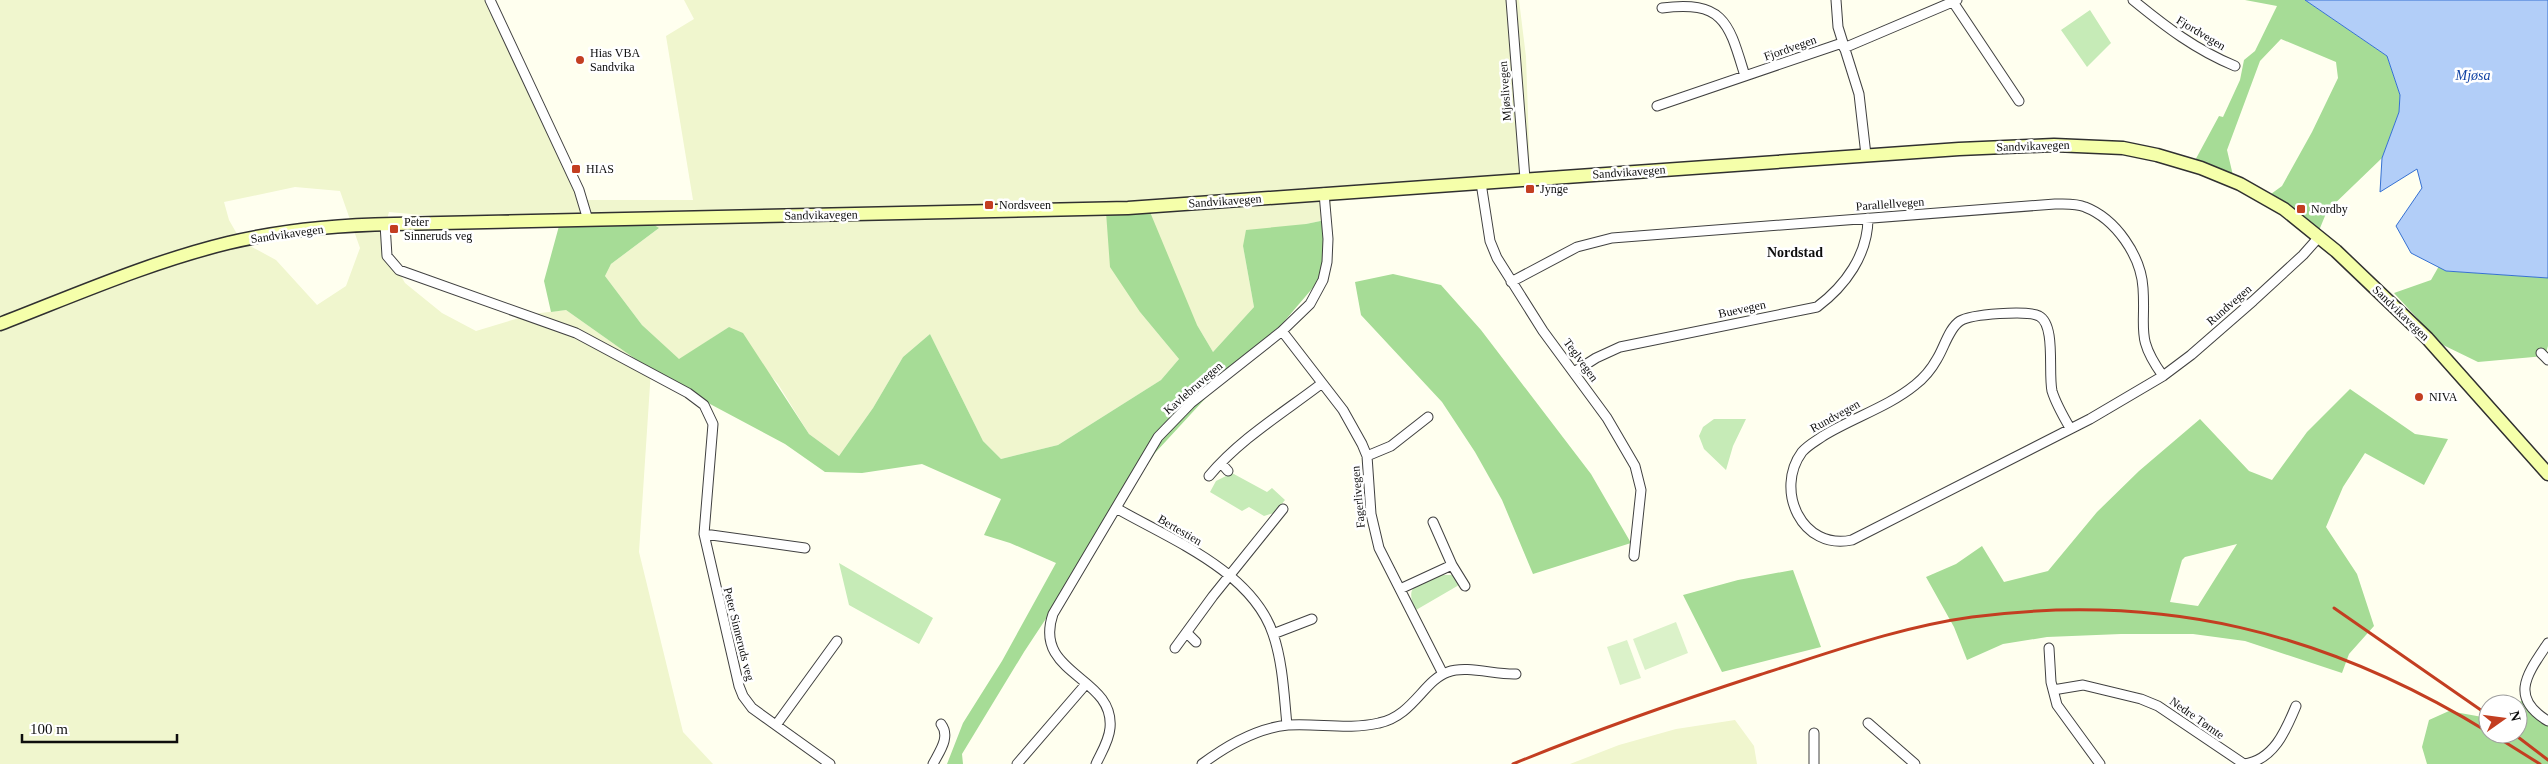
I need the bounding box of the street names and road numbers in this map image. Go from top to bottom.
street label: Fjordvegen [2174,13,2228,53]
street label: Fjordvegen [1762,32,1818,64]
street label: Mjøslivegen [1496,61,1514,121]
street label: Sandvikavegen [1996,138,2070,154]
street label: Sandvikavegen [1592,162,1666,182]
street label: Sandvikavegen [1188,191,1262,211]
street label: Parallellvegen [1855,195,1925,213]
street label: Sandvikavegen [784,207,858,223]
street label: Sandvikavegen [250,222,324,246]
street label: Rundvegen [2204,282,2254,328]
street label: Sandvikavegen [2370,283,2432,343]
street label: Buevegen [1717,297,1767,321]
street label: Teglvegen [1561,336,1601,384]
street label: Kavlebruvegen [1161,359,1225,417]
street label: Rundvegen [1808,397,1862,435]
street label: Fagerlivegen [1348,465,1368,529]
street label: Bertestien [1155,512,1205,548]
street label: Peter Sinneruds veg [721,586,757,682]
street label: Nedre Tømte [2167,694,2227,742]

